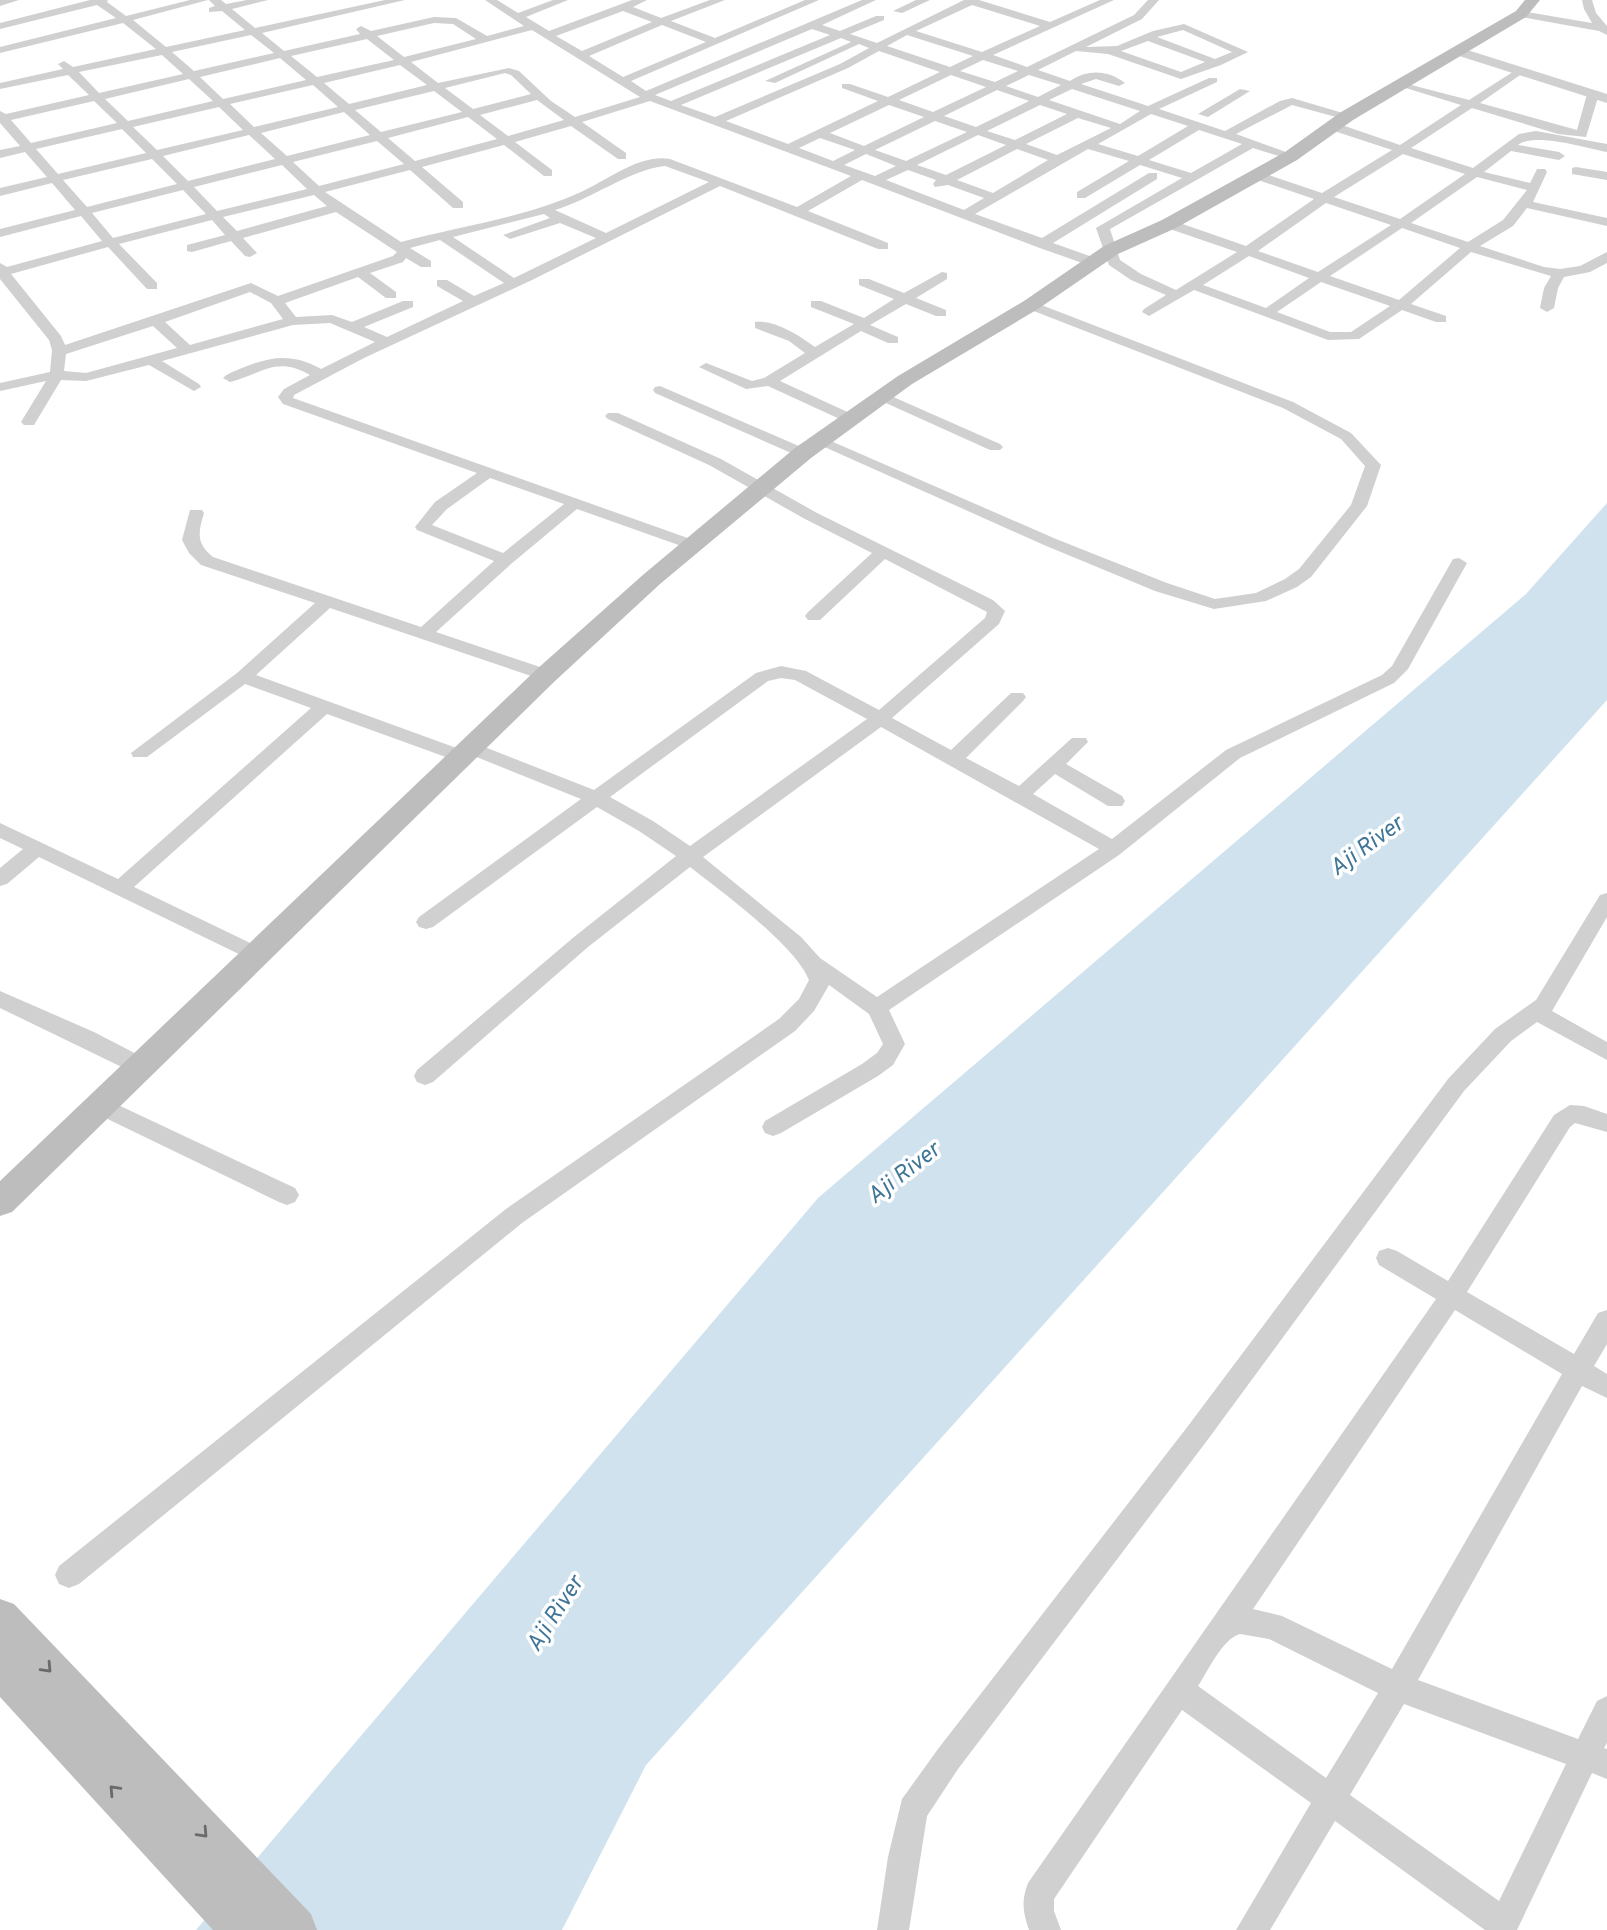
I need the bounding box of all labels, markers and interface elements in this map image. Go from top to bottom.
water label: Aji River [1325,809,1412,884]
water label: Aji River [862,1135,949,1211]
water label: Aji River [521,1569,593,1658]
one-way arrow [38,1660,51,1673]
one-way arrow [110,1785,122,1798]
one-way arrow [195,1825,208,1838]

